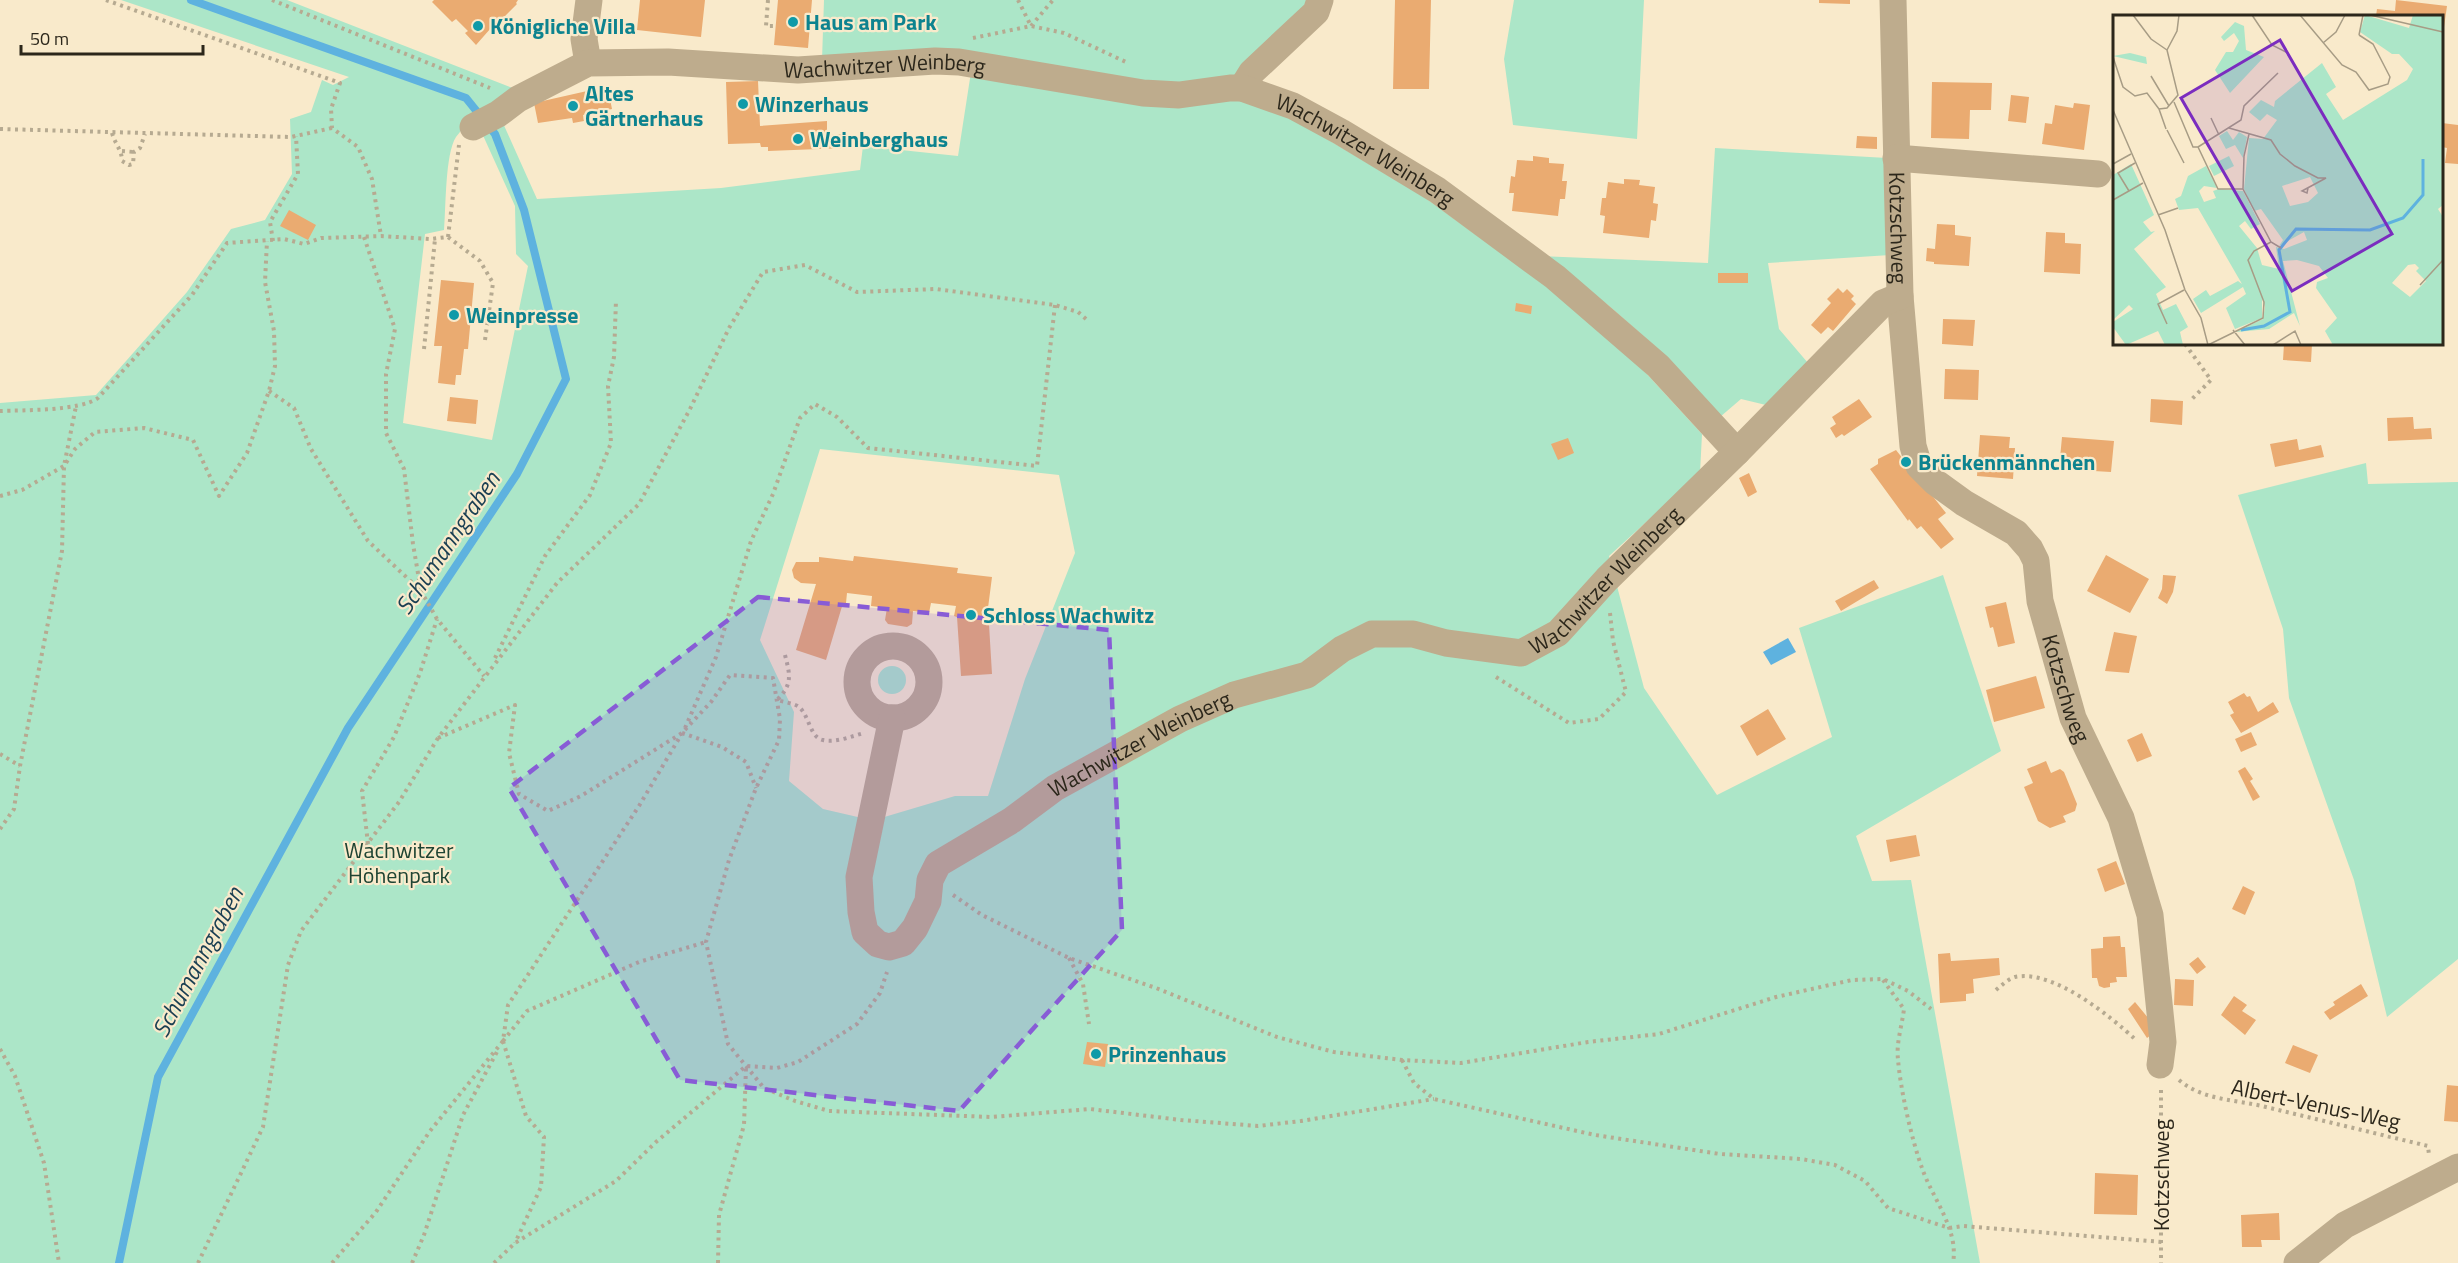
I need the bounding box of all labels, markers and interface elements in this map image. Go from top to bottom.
place label: Haus am Park [805,5,937,39]
place label: Königliche Villa [490,9,636,43]
marker: Haus am Park [786,15,800,29]
inset map [2113,15,2443,345]
scale bar [21,18,202,56]
marker: Königliche Villa [471,19,485,33]
text: 50 m [30,25,69,52]
street label: Wachwitzer Weinberg [782,44,988,87]
place label: Altes Gärtnerhaus [585,76,703,135]
street label: Wachwitzer Weinberg [1271,84,1462,215]
place label: Winzerhaus [755,87,869,121]
marker: Winzerhaus [736,97,750,111]
marker: Altes Gärtnerhaus [566,99,580,113]
place label: Weinberghaus [810,122,948,156]
marker: Weinberghaus [791,132,805,146]
street label: Kotzschweg [1880,171,1917,284]
place label: Weinpresse [466,298,578,332]
marker: Weinpresse [447,308,461,322]
place label: Brückenmännchen [1918,445,2095,479]
marker: Brückenmännchen [1899,455,1913,469]
water label: Schumanngraben [386,463,509,621]
street label: Wachwitzer Weinberg [1522,498,1689,663]
place label: Schloss Wachwitz [983,598,1154,632]
marker: Schloss Wachwitz [964,608,978,622]
street label: Kotzschweg [2033,630,2099,748]
street label: Wachwitzer Weinberg [1042,681,1236,806]
park label: Wachwitzer Höhenpark [344,833,454,892]
water label: Schumanngraben [142,879,252,1043]
place label: Prinzenhaus [1108,1037,1226,1071]
marker: Prinzenhaus [1089,1047,1103,1061]
street label: Albert-Venus-Weg [2228,1069,2404,1139]
street label: Kotzschweg [2144,1119,2178,1231]

